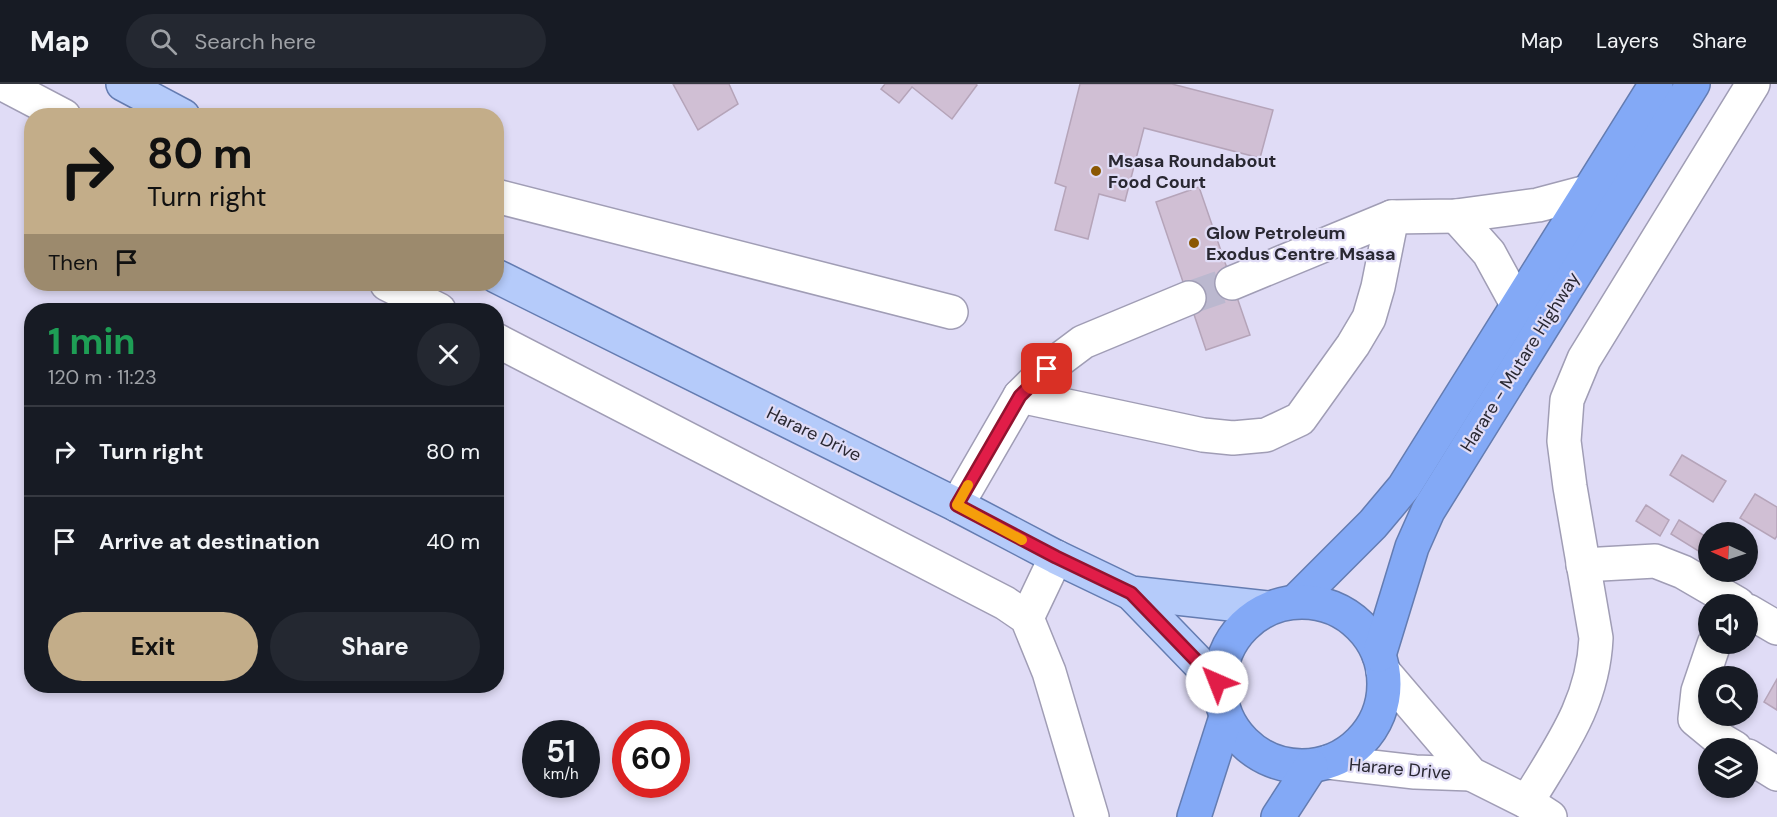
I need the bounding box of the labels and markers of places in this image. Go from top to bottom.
place label: Msasa Roundabout Food Court [1108,149,1276,194]
marker: Msasa Roundabout Food Court [1089,164,1103,178]
place label: Glow Petroleum Exodus Centre Msasa [1206,221,1395,266]
marker: Glow Petroleum Exodus Centre Msasa [1187,236,1201,250]
pin [1021,343,1072,394]

